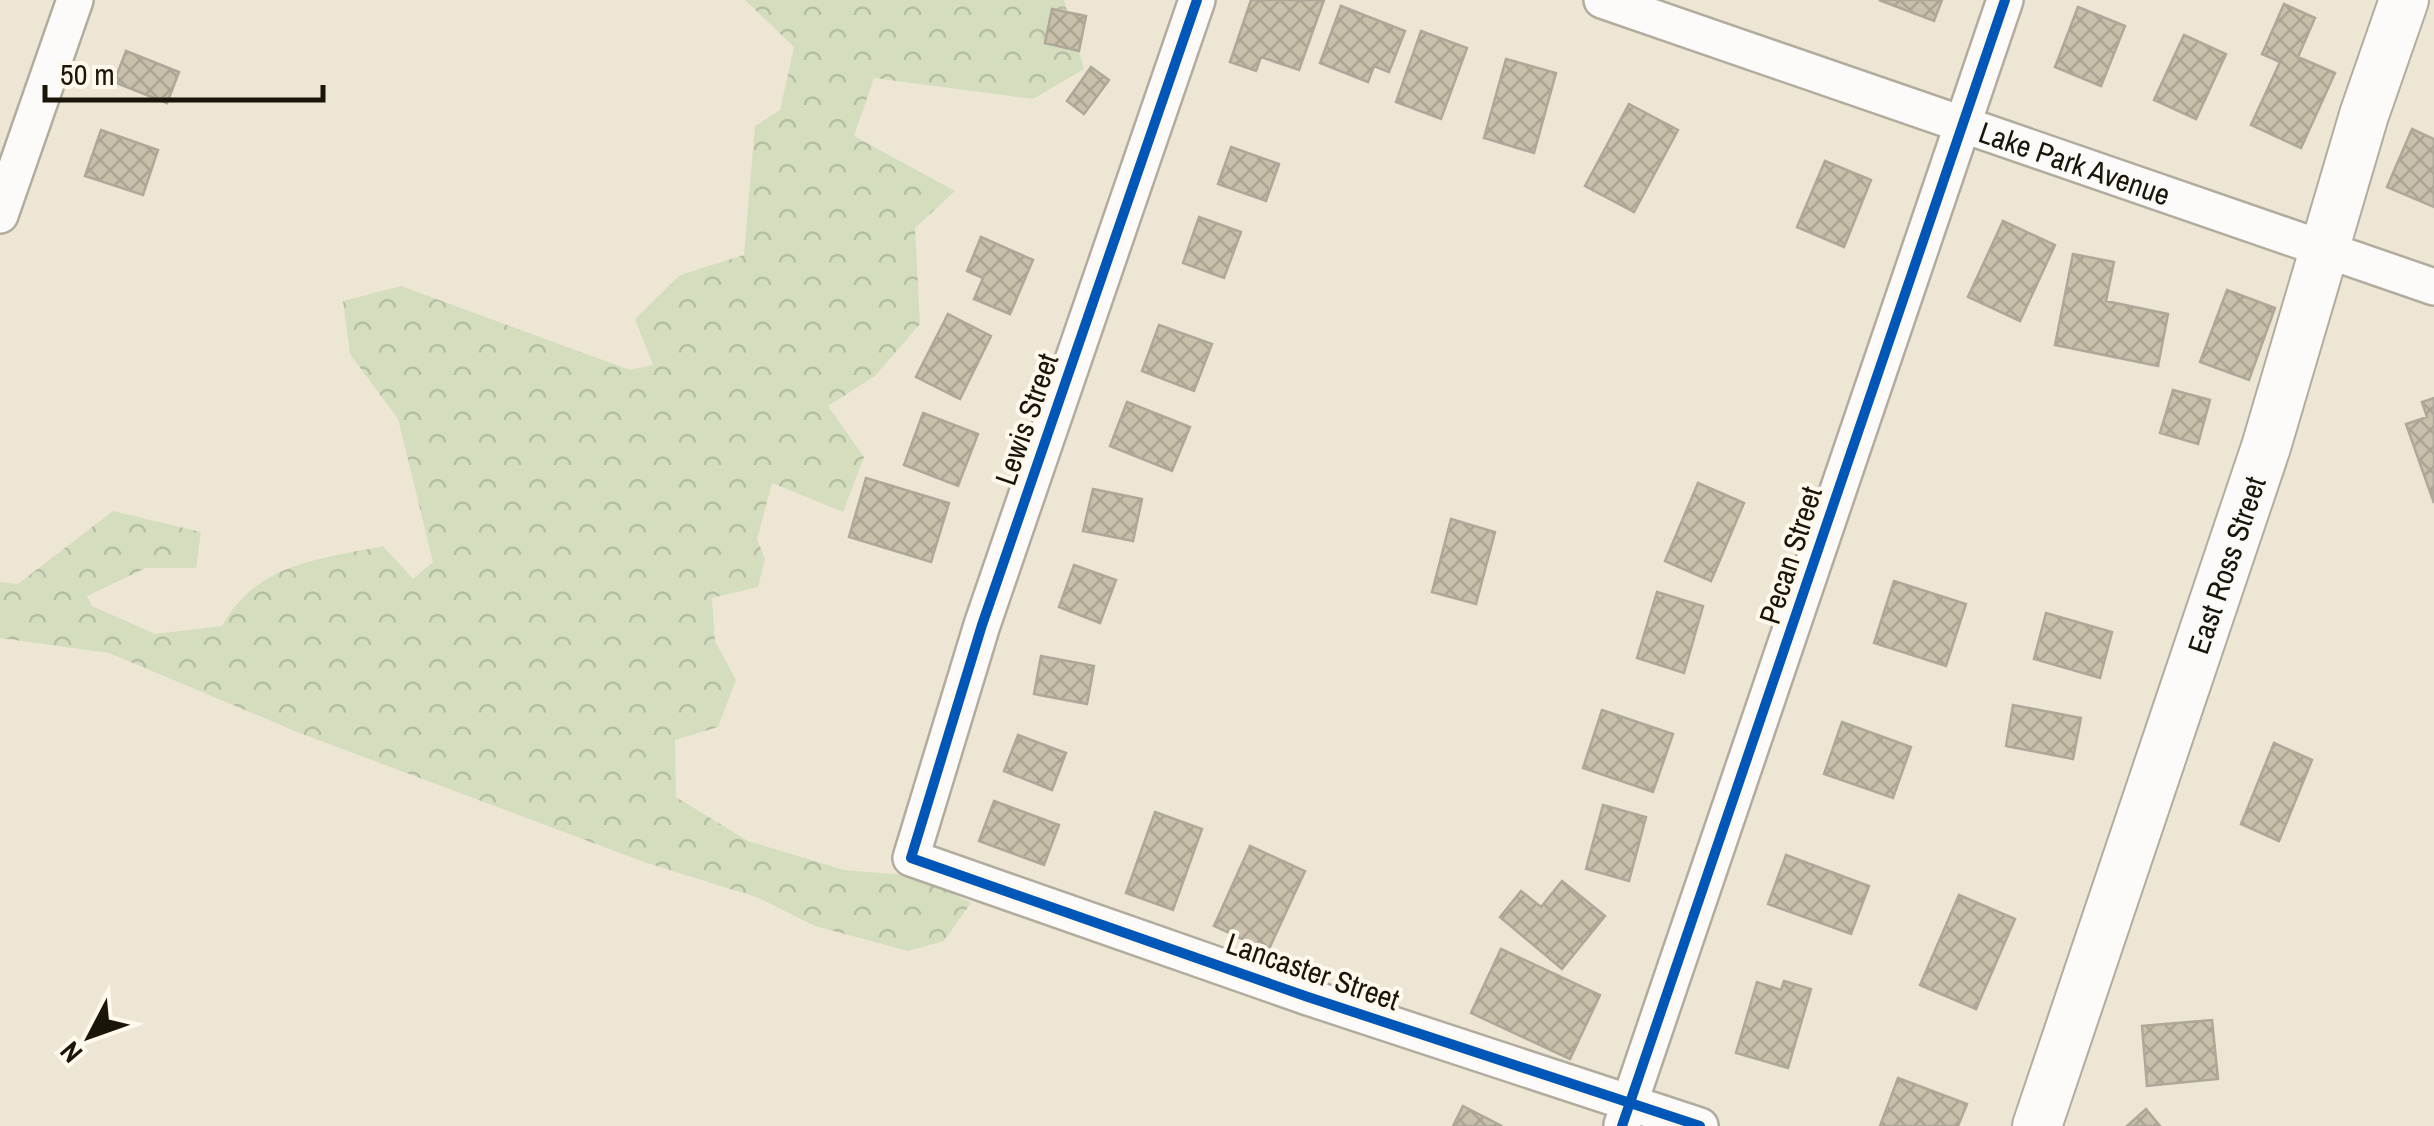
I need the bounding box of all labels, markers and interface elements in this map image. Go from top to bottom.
scale bar [45,40,322,102]
text: 50 m [60,54,115,94]
street label: Lake Park Avenue [1974,112,2175,214]
street label: Lewis Street [985,348,1067,490]
street label: East Ross Street [2178,471,2275,659]
street label: Pecan Street [1749,481,1831,629]
street label: Lancaster Street [1221,923,1405,1019]
north arrow [40,986,140,1086]
text: N [51,1034,91,1071]

